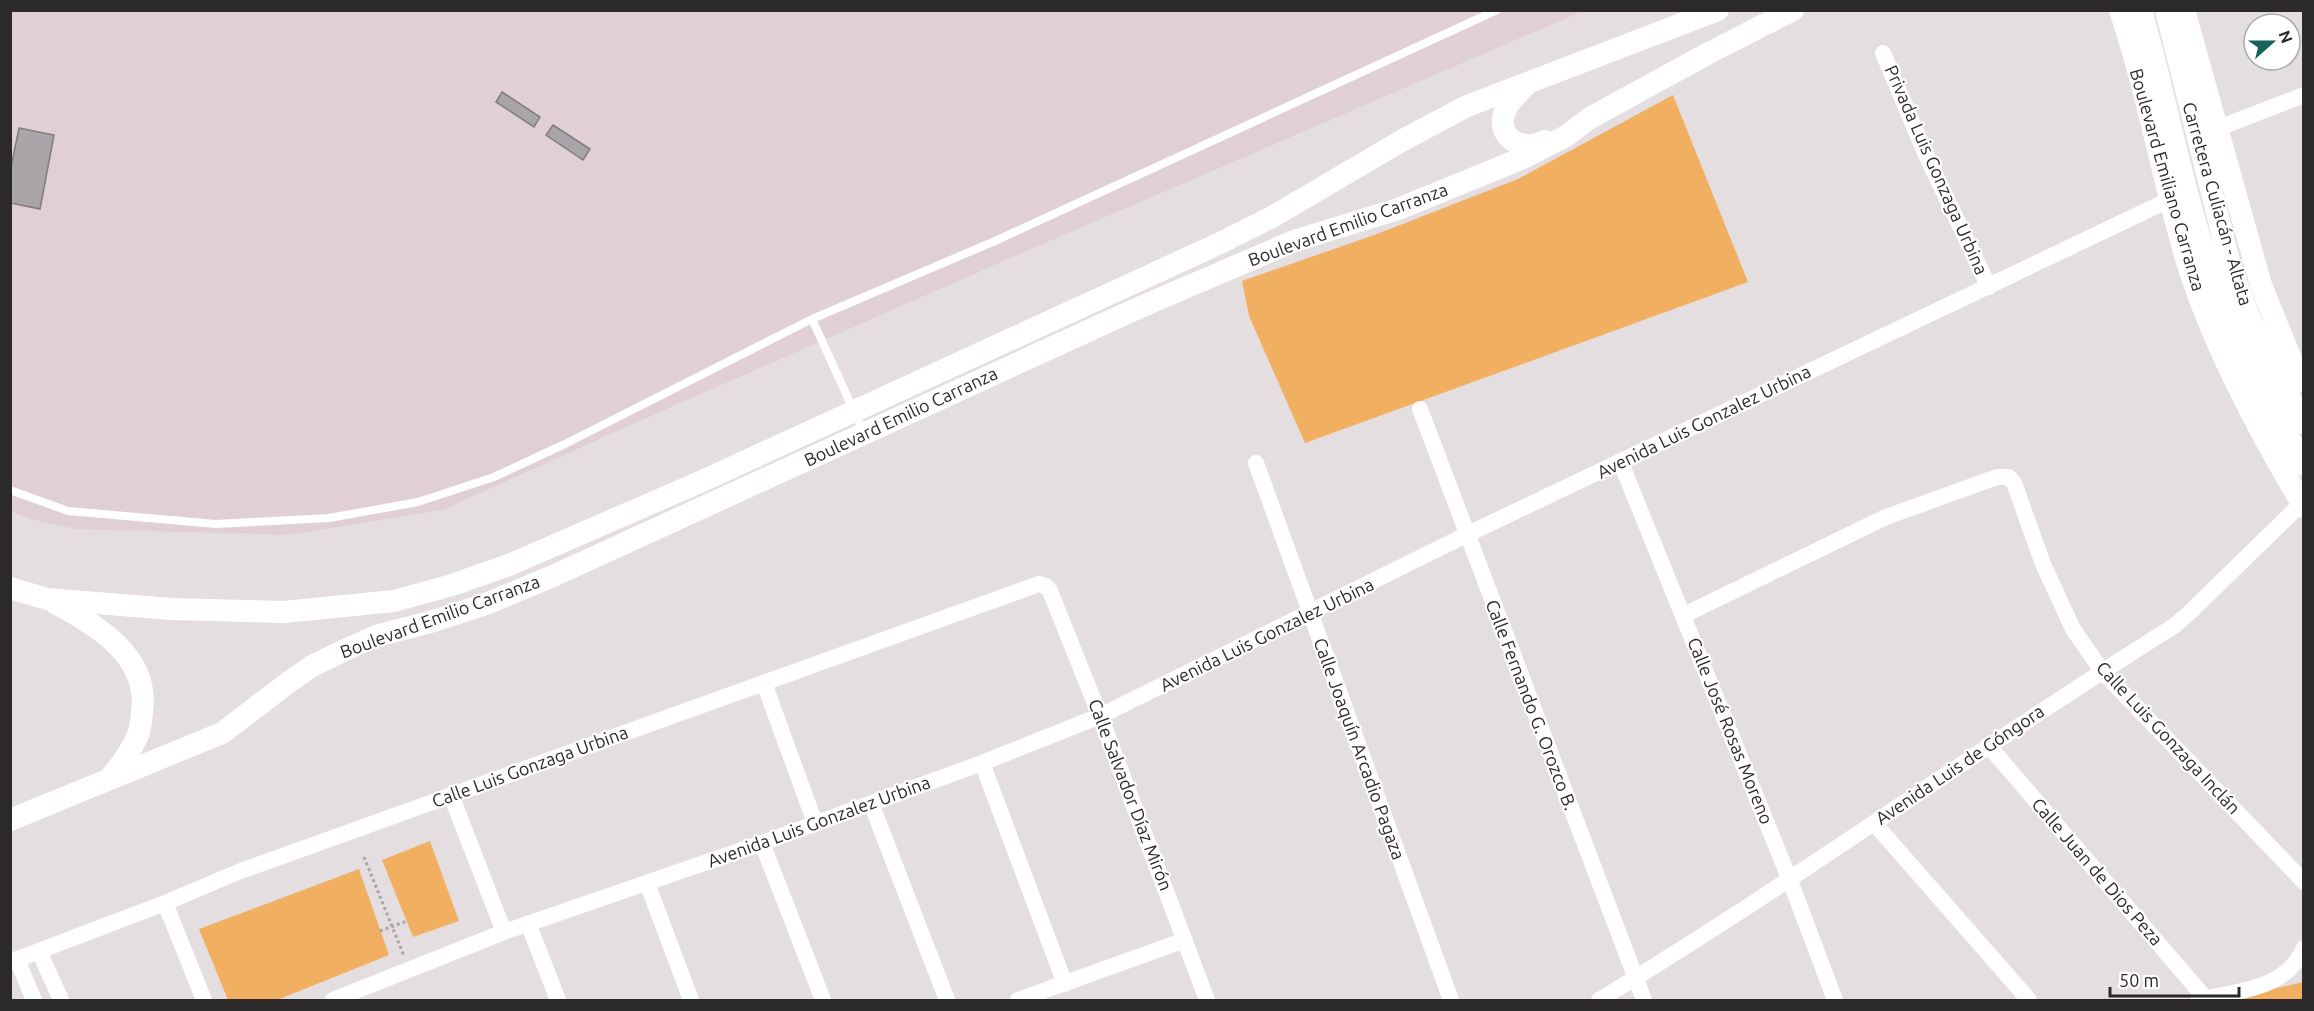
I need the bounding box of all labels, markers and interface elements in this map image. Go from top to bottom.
north arrow [2242,12,2302,72]
text: N [2275,28,2297,45]
street label: Privada Luis Gonzaga Urbina [1882,62,1992,277]
street label: Boulevard Emiliano Carranza [2127,66,2209,293]
street label: Carretera Culiacán - Altata [2179,100,2257,308]
street label: Boulevard Emilio Carranza [1245,179,1450,270]
street label: Avenida Luis Gonzalez Urbina [1593,361,1814,482]
street label: Boulevard Emilio Carranza [801,362,1000,470]
street label: Boulevard Emilio Carranza [337,571,542,662]
street label: Avenida Luis Gonzalez Urbina [1156,574,1377,695]
street label: Calle Fernando G. Orozco B. [1482,597,1581,813]
street label: Calle José Rosas Moreno [1684,634,1778,827]
street label: Calle Joaquín Arcadio Pagaza [1310,635,1409,862]
street label: Calle Luis Gonzaga Inclán [2093,657,2245,818]
street label: Calle Salvador Díaz Mirón [1085,696,1177,893]
street label: Avenida Luis de Góngora [1871,700,2047,828]
street label: Calle Luis Gonzaga Urbina [429,721,630,811]
street label: Avenida Luis Gonzalez Urbina [705,771,933,871]
street label: Calle Juan de Dios Peza [2028,794,2167,949]
scale bar [2110,960,2239,998]
text: 50 m [2119,970,2159,990]

